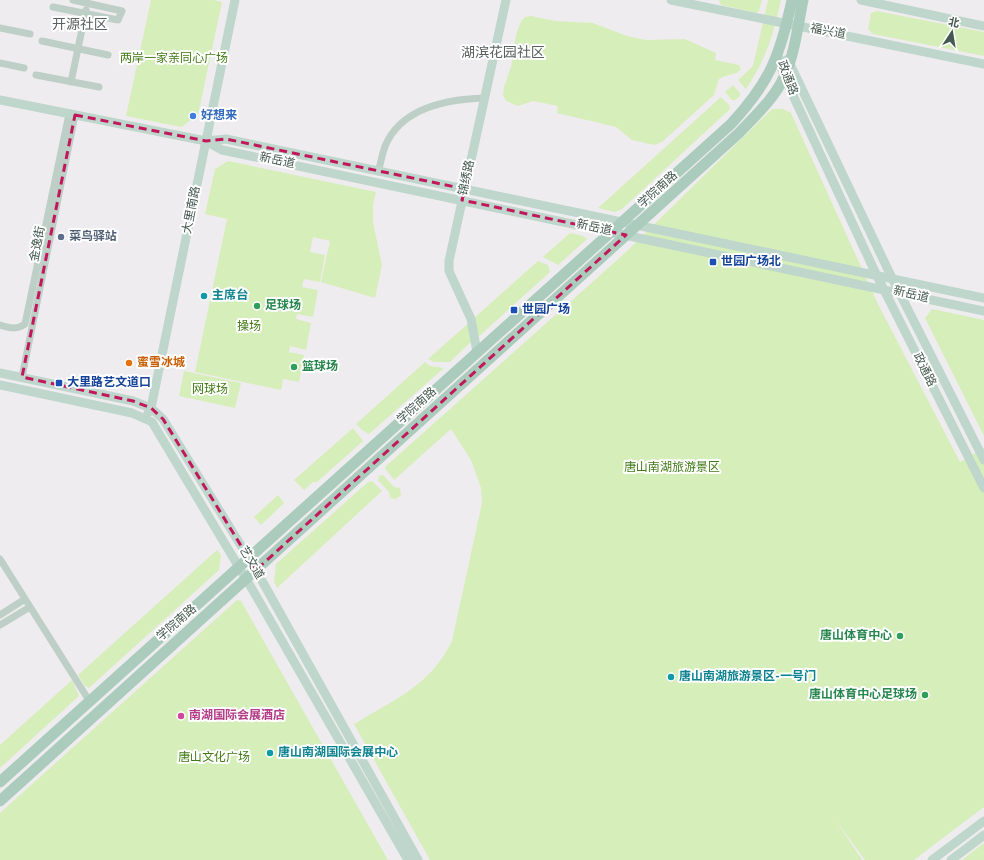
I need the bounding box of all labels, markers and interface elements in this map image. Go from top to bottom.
north arrow [932,12,972,52]
text: 北 [947,15,961,31]
district label: 开源社区 [52,17,108,34]
street label: 福兴道 [809,21,847,43]
district label: 湖滨花园社区 [461,45,545,62]
park label: 两岸一家亲同心广场 [120,51,228,67]
street label: 政通路 [773,58,801,98]
place label: 好想来 [201,108,237,124]
marker: 好想来 [188,111,198,121]
street label: 新岳道 [258,149,296,173]
street label: 锦绣路 [455,159,479,197]
street label: 学院南路 [635,168,681,212]
street label: 大里南路 [180,185,204,235]
street label: 新岳道 [575,216,613,240]
street label: 金逸街 [27,225,49,263]
place label: 菜鸟驿站 [69,229,117,245]
marker: 菜鸟驿站 [56,232,66,242]
place label: 世园广场北 [721,254,781,270]
marker: 世园广场北 [708,257,718,267]
street label: 新岳道 [892,283,930,307]
place label: 主席台 [212,288,248,304]
marker: 主席台 [199,291,209,301]
place label: 足球场 [265,298,301,314]
marker: 足球场 [252,301,262,311]
place label: 世园广场 [522,302,570,318]
marker: 世园广场 [509,305,519,315]
park label: 操场 [237,319,261,335]
street label: 政通路 [909,350,939,390]
place label: 蜜雪冰城 [137,355,185,371]
marker: 蜜雪冰城 [124,358,134,368]
place label: 篮球场 [302,359,338,375]
marker: 篮球场 [289,362,299,372]
place label: 大里路艺文道口 [67,375,151,391]
marker: 大里路艺文道口 [54,378,64,388]
park label: 网球场 [192,382,228,398]
street label: 学院南路 [394,384,440,428]
park label: 唐山南湖旅游景区 [624,460,720,476]
street label: 艺文道 [235,543,267,583]
street label: 学院南路 [154,601,200,645]
place label: 唐山体育中心 [820,628,892,644]
marker: 唐山体育中心 [895,631,905,641]
place label: 唐山南湖旅游景区-一号门 [679,669,816,685]
marker: 唐山南湖旅游景区-一号门 [666,672,676,682]
place label: 唐山体育中心足球场 [809,687,917,703]
marker: 唐山体育中心足球场 [920,690,930,700]
place label: 南湖国际会展酒店 [189,708,285,724]
marker: 南湖国际会展酒店 [176,711,186,721]
place label: 唐山南湖国际会展中心 [278,745,398,761]
marker: 唐山南湖国际会展中心 [265,748,275,758]
park label: 唐山文化广场 [178,750,250,766]

